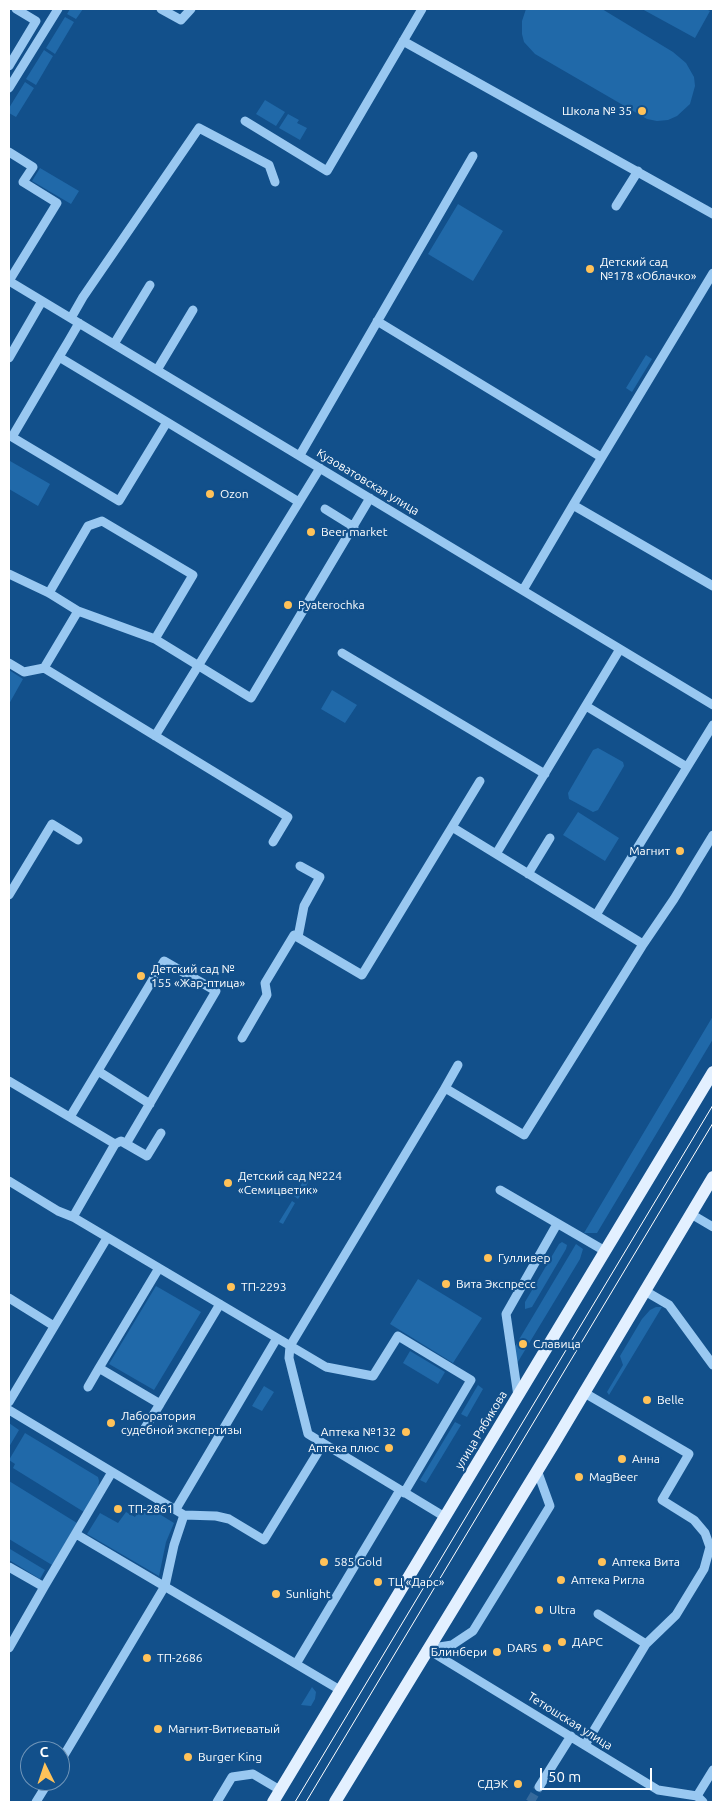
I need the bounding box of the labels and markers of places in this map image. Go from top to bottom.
place label: Школа № 35 [562,104,632,118]
marker: Школа № 35 [636,105,648,117]
place label: Детский сад №178 «Облачко» [600,255,696,283]
marker: Детский сад №178 «Облачко» [584,263,596,275]
place label: Ozon [220,487,249,501]
marker: Ozon [204,488,216,500]
place label: Beer market [321,525,387,539]
marker: Beer market [305,526,317,538]
place label: Pyaterochka [298,598,365,612]
marker: Pyaterochka [282,599,294,611]
place label: Магнит [629,844,670,858]
marker: Магнит [674,845,686,857]
place label: Детский сад № 155 «Жар-птица» [151,962,245,990]
marker: Детский сад № 155 «Жар-птица» [135,970,147,982]
place label: Детский сад №224 «Семицветик» [238,1169,342,1197]
marker: Детский сад №224 «Семицветик» [222,1177,234,1189]
place label: Гулливер [498,1251,550,1265]
marker: Гулливер [482,1252,494,1264]
place label: Вита Экспресс [456,1277,536,1291]
marker: Вита Экспресс [440,1278,452,1290]
place label: ТП-2293 [241,1280,286,1294]
marker: ТП-2293 [225,1281,237,1293]
place label: Славица [533,1337,581,1351]
marker: Славица [517,1338,529,1350]
place label: Belle [657,1393,684,1407]
marker: Belle [641,1394,653,1406]
place label: Лаборатория судебной экспертизы [121,1409,242,1437]
marker: Лаборатория судебной экспертизы [105,1417,117,1429]
place label: Аптека №132 [321,1425,396,1439]
marker: Аптека №132 [400,1426,412,1438]
place label: Аптека плюс [308,1441,379,1455]
marker: Аптека плюс [383,1442,395,1454]
place label: Анна [632,1452,660,1466]
marker: Анна [616,1453,628,1465]
place label: MagBeer [589,1470,638,1484]
marker: MagBeer [573,1471,585,1483]
place label: ТП-2861 [128,1502,173,1516]
marker: ТП-2861 [112,1503,124,1515]
place label: 585 Gold [334,1555,382,1569]
place label: Аптека Вита [612,1555,680,1569]
marker: 585 Gold [318,1556,330,1568]
marker: Аптека Вита [596,1556,608,1568]
place label: Аптека Ригла [571,1573,645,1587]
marker: Аптека Ригла [555,1574,567,1586]
place label: ТЦ «Дарс» [388,1575,444,1589]
marker: ТЦ «Дарс» [372,1576,384,1588]
place label: Sunlight [286,1587,331,1601]
marker: Sunlight [270,1588,282,1600]
place label: Ultra [549,1603,576,1617]
marker: Ultra [533,1604,545,1616]
place label: ДАРС [572,1635,603,1649]
marker: ДАРС [556,1636,568,1648]
place label: DARS [507,1641,537,1655]
marker: DARS [541,1642,553,1654]
place label: Блинбери [431,1645,487,1659]
marker: Блинбери [491,1646,503,1658]
place label: ТП-2686 [157,1651,202,1665]
marker: ТП-2686 [141,1652,153,1664]
place label: Магнит-Витиеватый [168,1722,280,1736]
marker: Магнит-Витиеватый [152,1723,164,1735]
place label: Burger King [198,1750,262,1764]
marker: Burger King [182,1751,194,1763]
place label: СДЭК [477,1777,508,1791]
marker: СДЭК [512,1778,524,1790]

